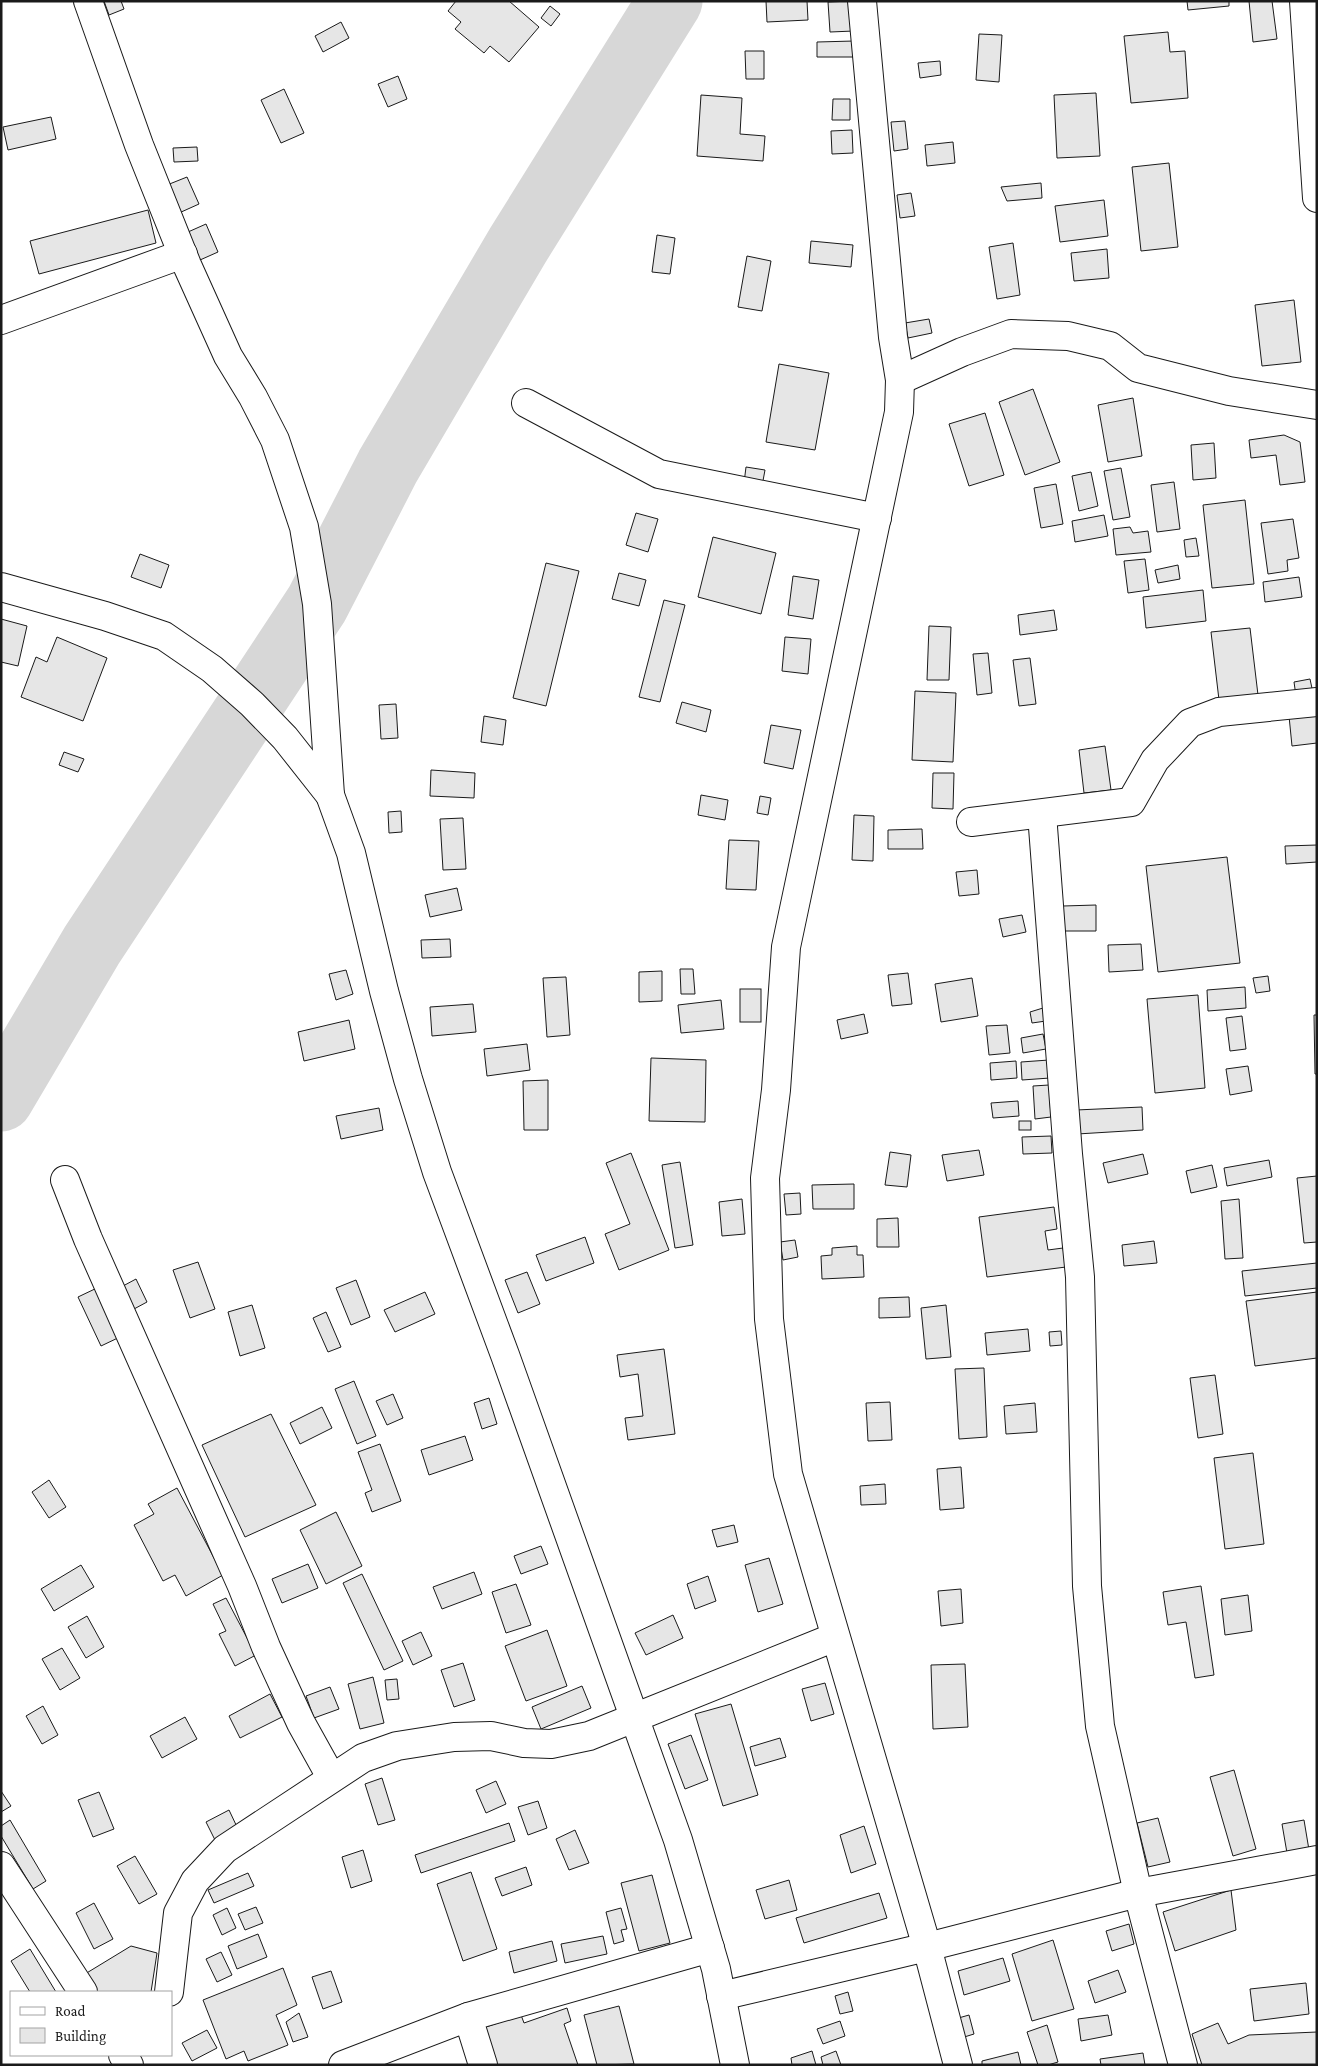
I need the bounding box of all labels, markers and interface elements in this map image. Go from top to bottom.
legend [10,1991,172,2056]
text: Road [55,2003,86,2019]
text: Building [55,2028,106,2045]

